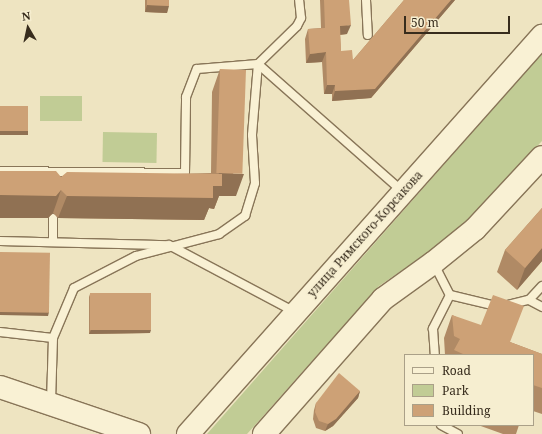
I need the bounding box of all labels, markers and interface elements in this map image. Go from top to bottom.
north arrow [8,8,48,48]
text: N [21,8,31,24]
scale bar [406,8,512,34]
text: 50 m [411,14,439,31]
street label: улица Римского-Корсакова [304,168,426,300]
legend [404,354,534,426]
text: Road [442,362,471,379]
text: Park [442,382,469,399]
text: Building [442,402,490,419]

